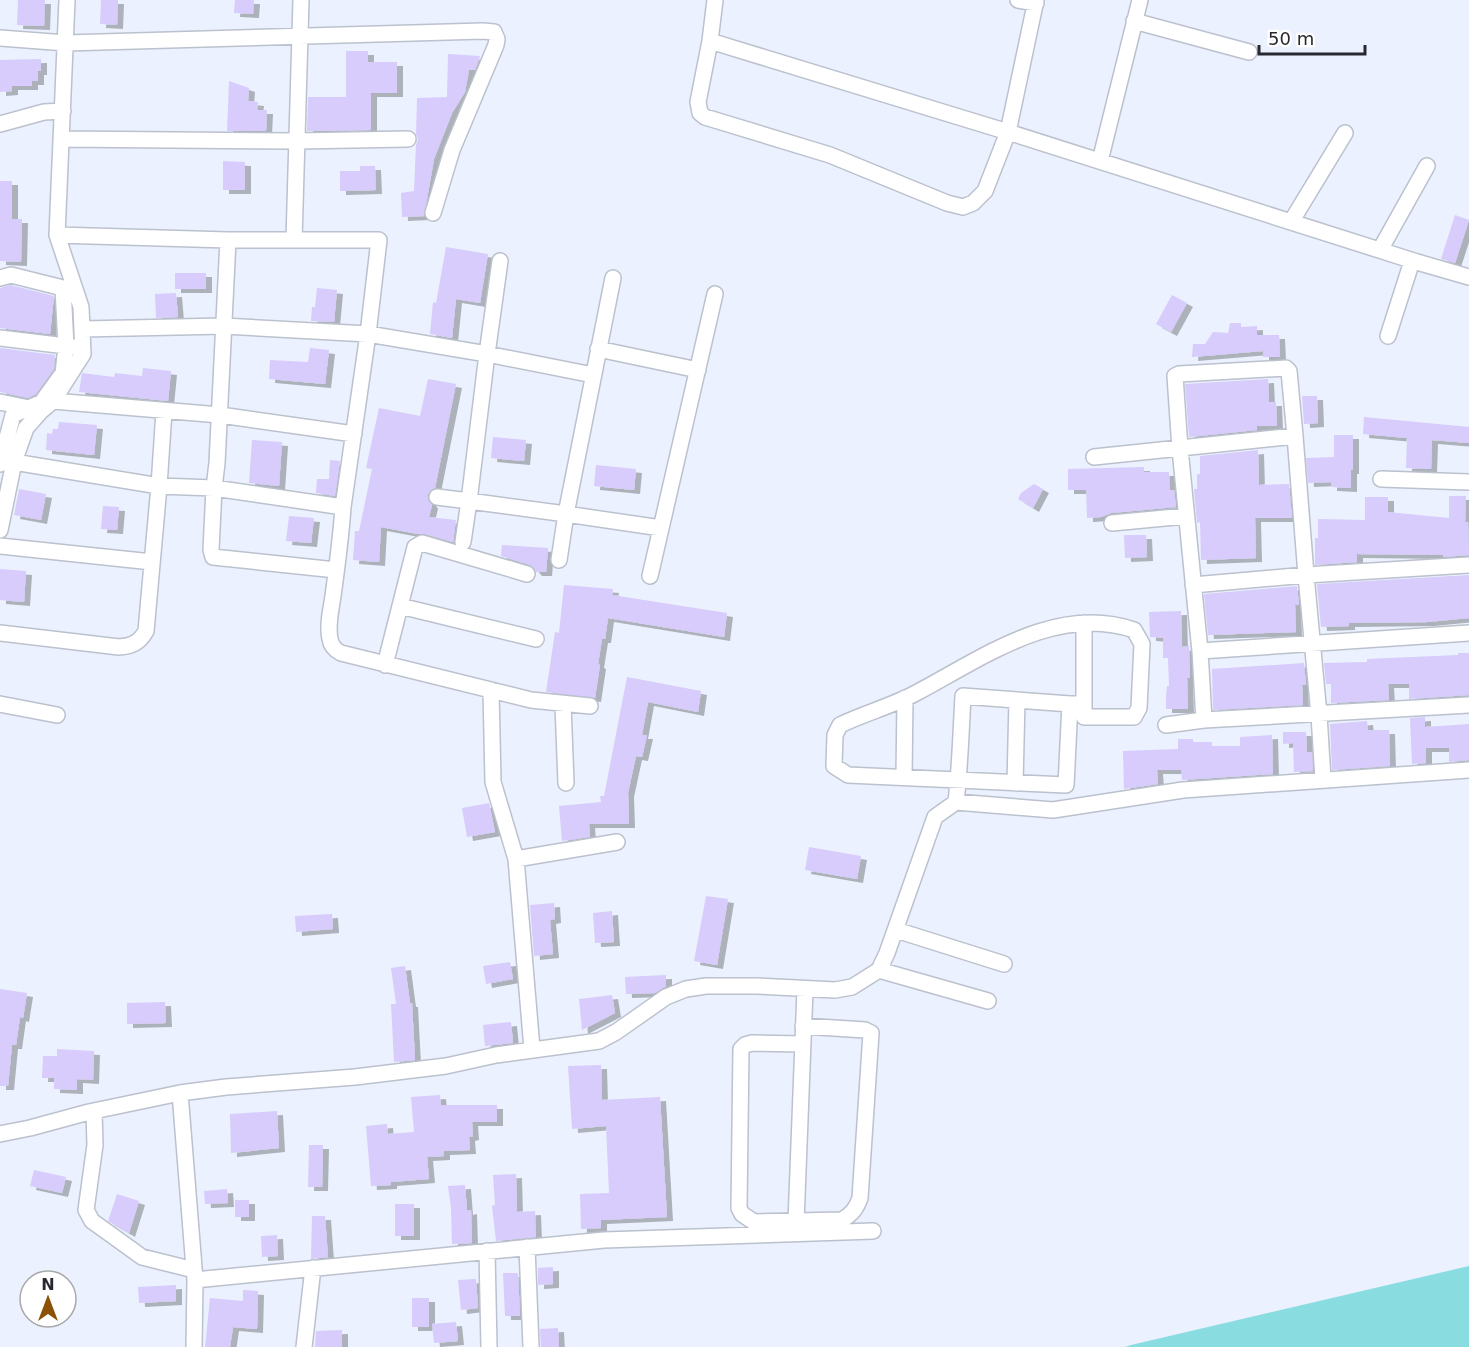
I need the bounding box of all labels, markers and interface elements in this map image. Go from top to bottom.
scale bar [1259,18,1366,56]
text: 50 m [1268,28,1314,49]
north arrow [18,1269,78,1329]
text: N [41,1275,55,1294]

